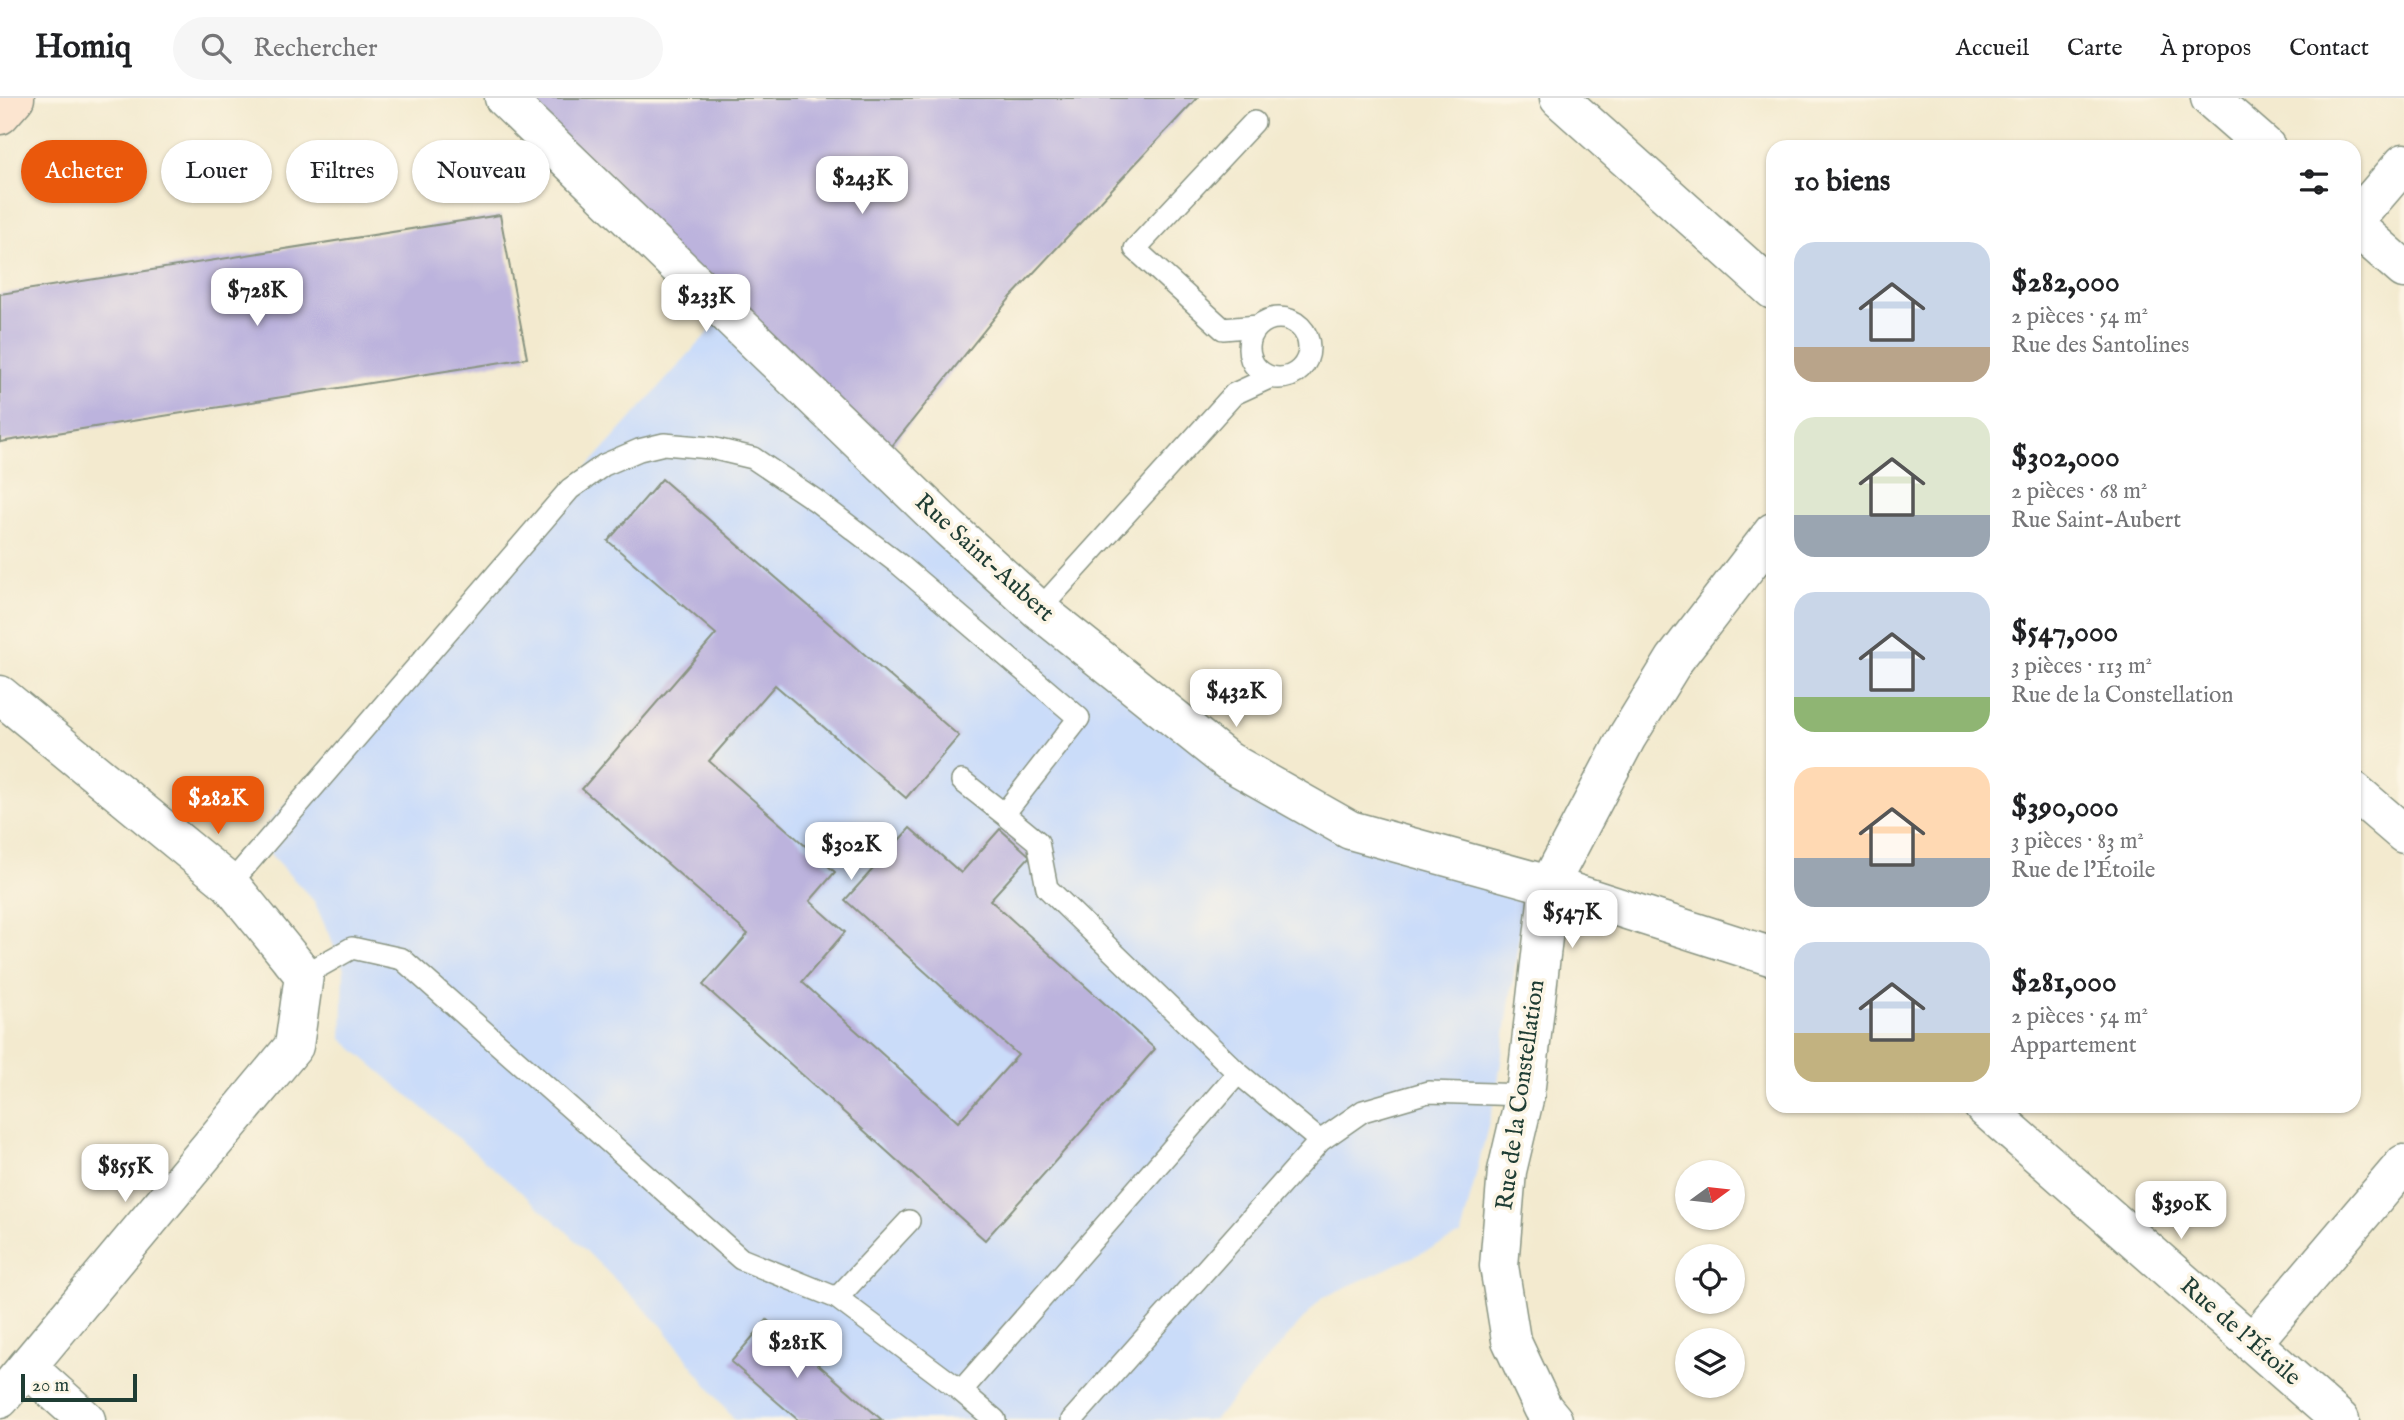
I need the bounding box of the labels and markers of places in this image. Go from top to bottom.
pin: $243K [813,156,911,216]
pin: $728K [208,268,306,328]
pin: $233K [657,274,755,334]
pin: $432K [1187,670,1285,729]
pin: $282K [169,776,267,836]
pin: $302K [802,822,900,882]
pin: $547K [1523,890,1621,950]
pin: $855K [76,1144,174,1204]
pin: $390K [2132,1182,2230,1241]
pin: $281K [748,1320,846,1380]

